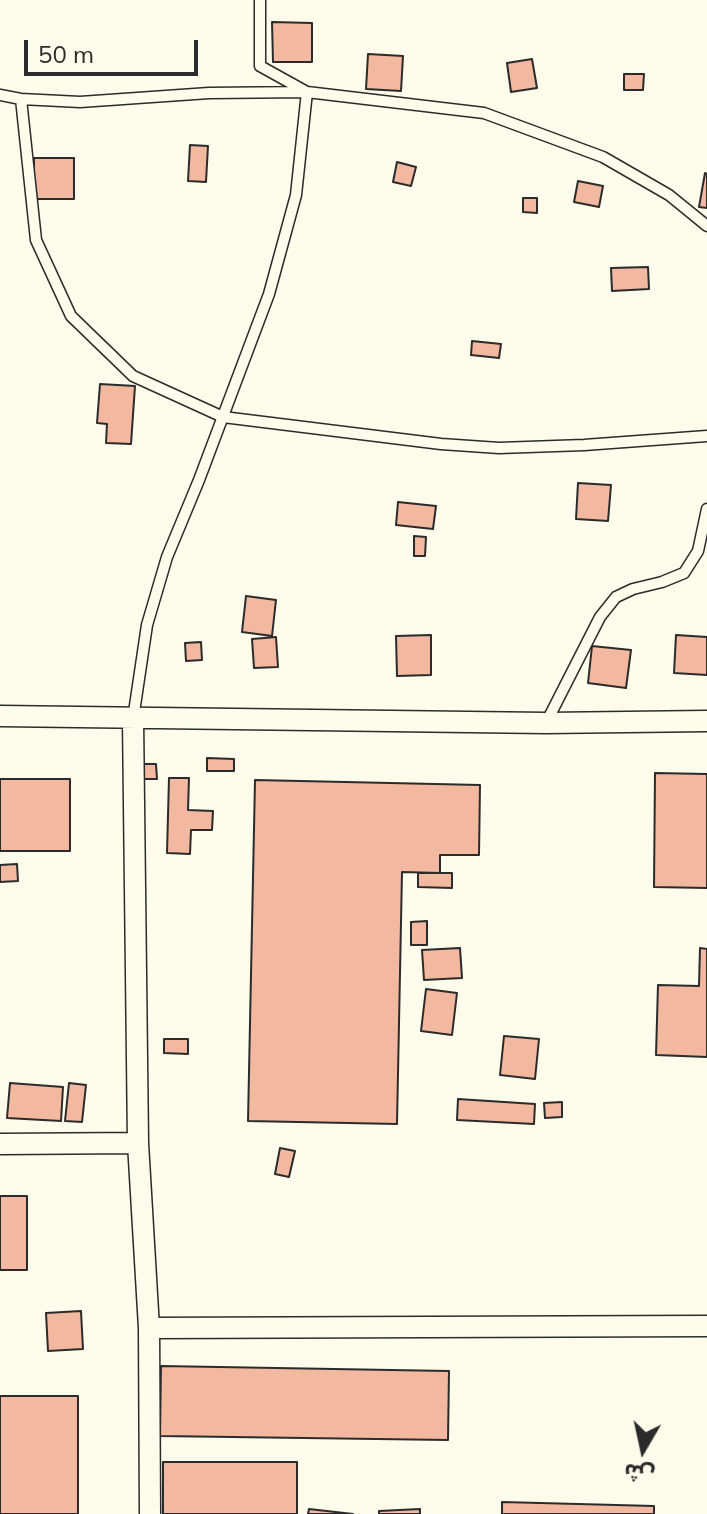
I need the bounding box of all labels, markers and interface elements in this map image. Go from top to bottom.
scale bar [28,24,202,74]
text: 50 m [38,39,94,69]
north arrow [603,1410,683,1490]
text: ش [622,1458,656,1490]

